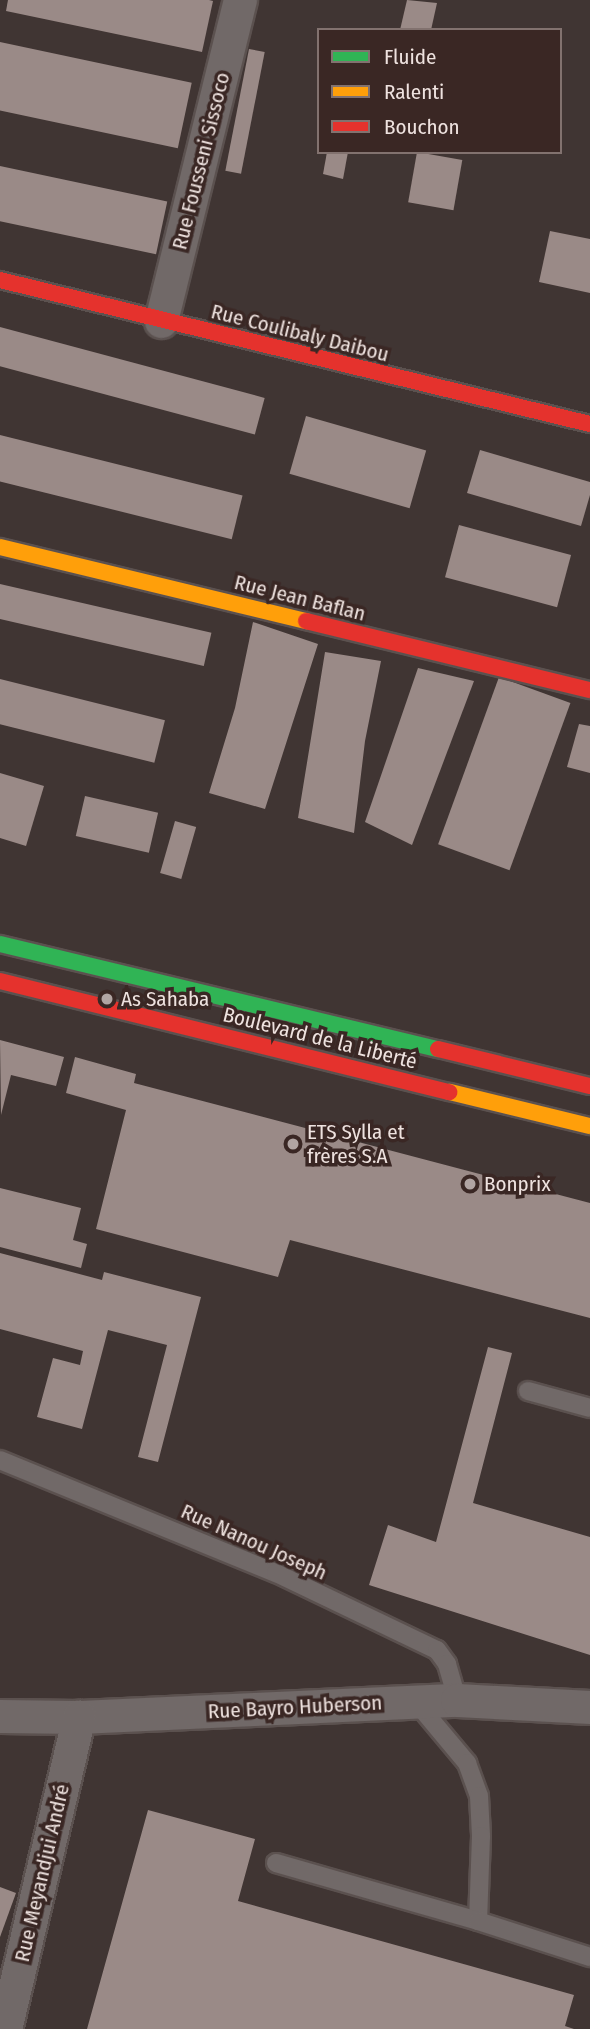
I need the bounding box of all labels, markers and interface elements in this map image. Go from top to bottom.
legend [317,28,562,154]
text: Fluide [384,44,436,70]
street label: Rue Fousseni Sissoco [167,70,235,252]
text: Ralenti [384,79,444,105]
text: Bouchon [384,114,460,140]
street label: Rue Coulibaly Daibou [208,299,392,367]
street label: Rue Jean Baflan [232,570,368,626]
place label: As Sahaba [121,986,209,1012]
marker: As Sahaba [99,991,115,1007]
street label: Boulevard de la Liberté [220,1002,420,1074]
place label: ETS Sylla et frères S.A [307,1119,405,1169]
marker: ETS Sylla et frères S.A [285,1136,301,1152]
place label: Bonprix [484,1171,551,1197]
marker: Bonprix [462,1176,478,1192]
street label: Rue Nanou Joseph [177,1499,331,1585]
street label: Rue Bayro Huberson [207,1690,383,1724]
street label: Rue Meyandjui André [9,1782,75,1964]

